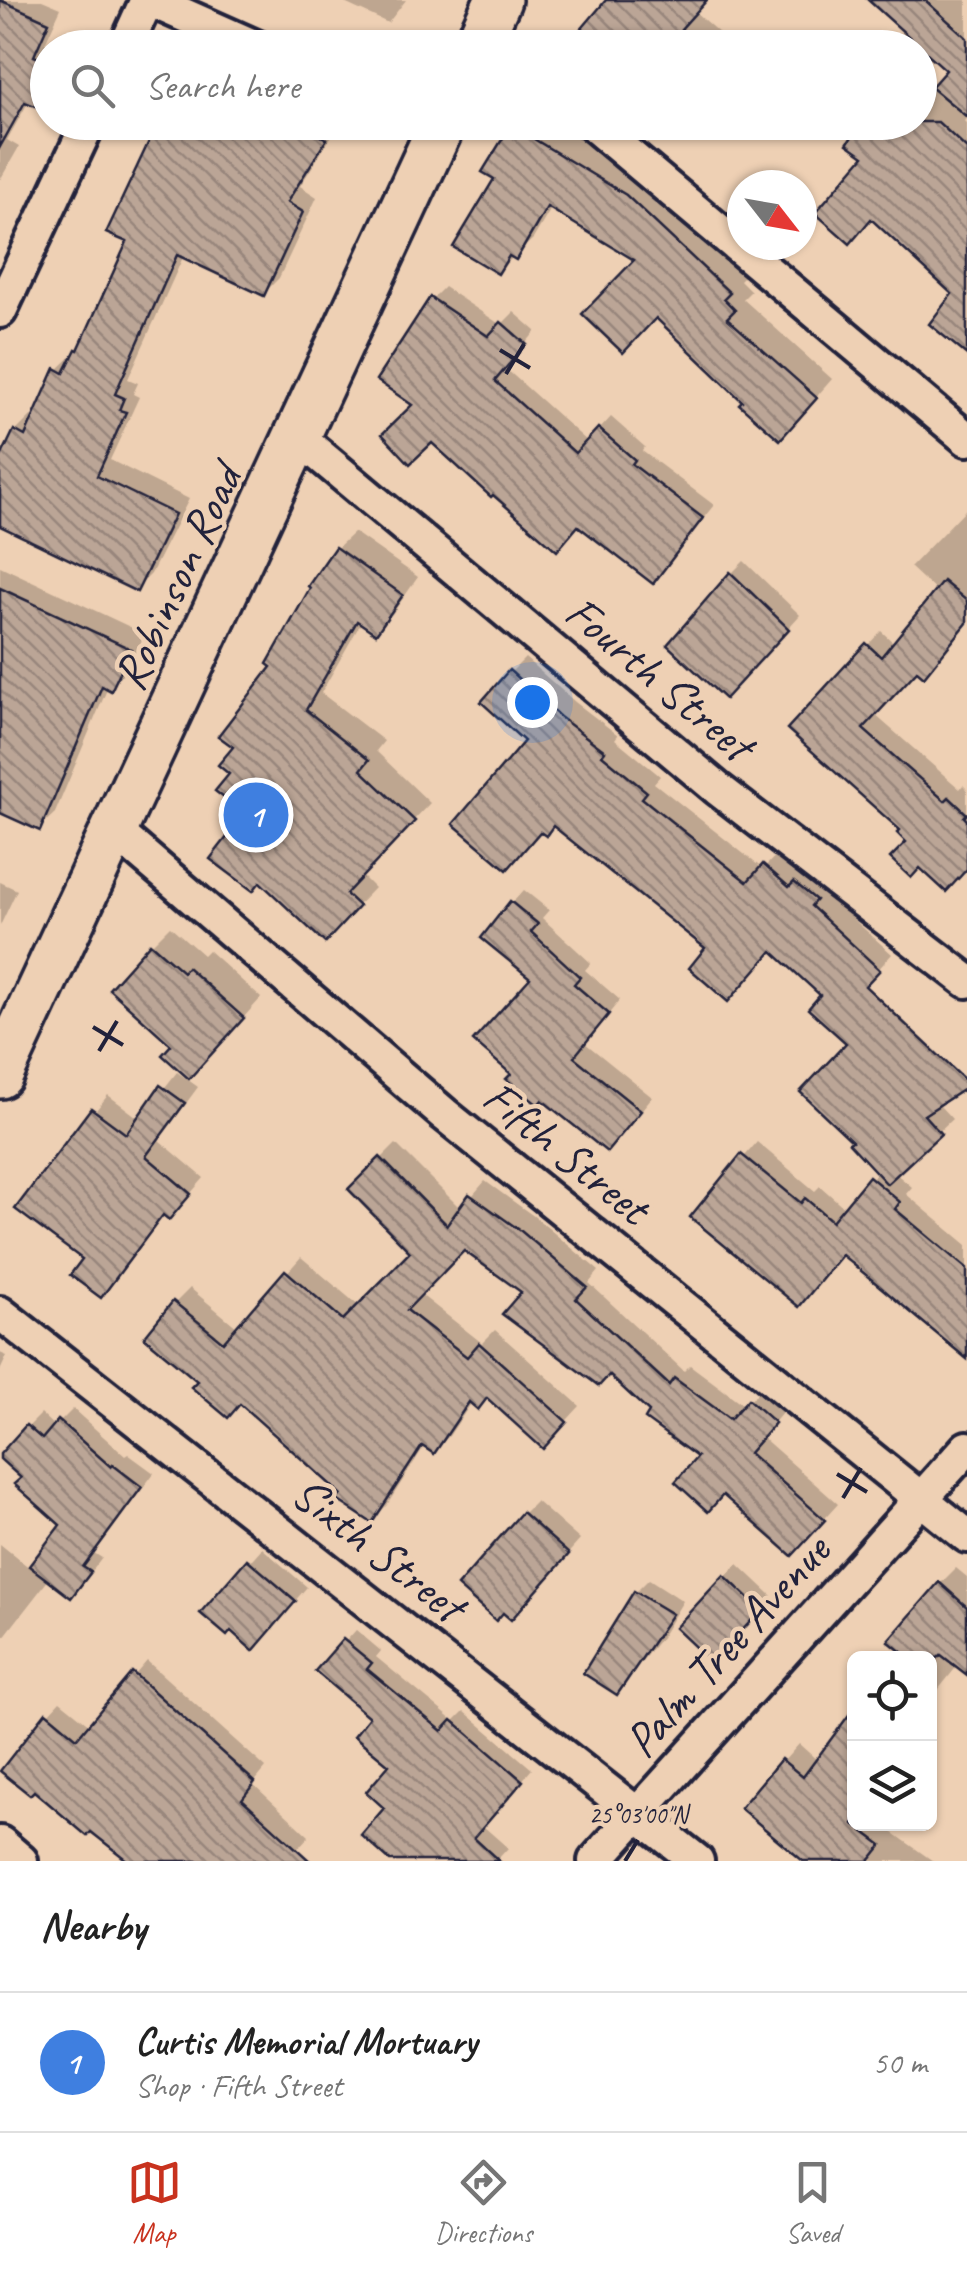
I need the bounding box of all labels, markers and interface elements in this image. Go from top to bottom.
search box [30,30,937,140]
icon: search [65,58,120,113]
text: Search here [145,62,300,109]
north arrow [727,170,817,260]
street label: Robinson Road [99,449,258,699]
street label: Fourth Street [553,582,770,778]
your location [507,677,558,728]
pin: 1 [224,778,288,852]
street label: Fifth Street [471,1067,665,1240]
street label: Sixth Street [280,1463,481,1639]
street label: Palm Tree Avenue [611,1519,845,1770]
map controls [847,1651,937,1831]
button: locate [847,1651,937,1741]
button: layers [847,1741,937,1831]
text: 25°03'00"N [589,1799,691,1831]
text: Nearby [40,1900,146,1953]
text: Curtis Memorial Mortuary [135,2018,477,2065]
text: 1 [65,2042,80,2083]
text: 50 m [873,2042,927,2083]
text: Shop · Fifth Street [135,2065,342,2106]
tab: Map [127,2155,182,2250]
tab: Directions [435,2155,532,2250]
tab: Saved [785,2155,840,2250]

